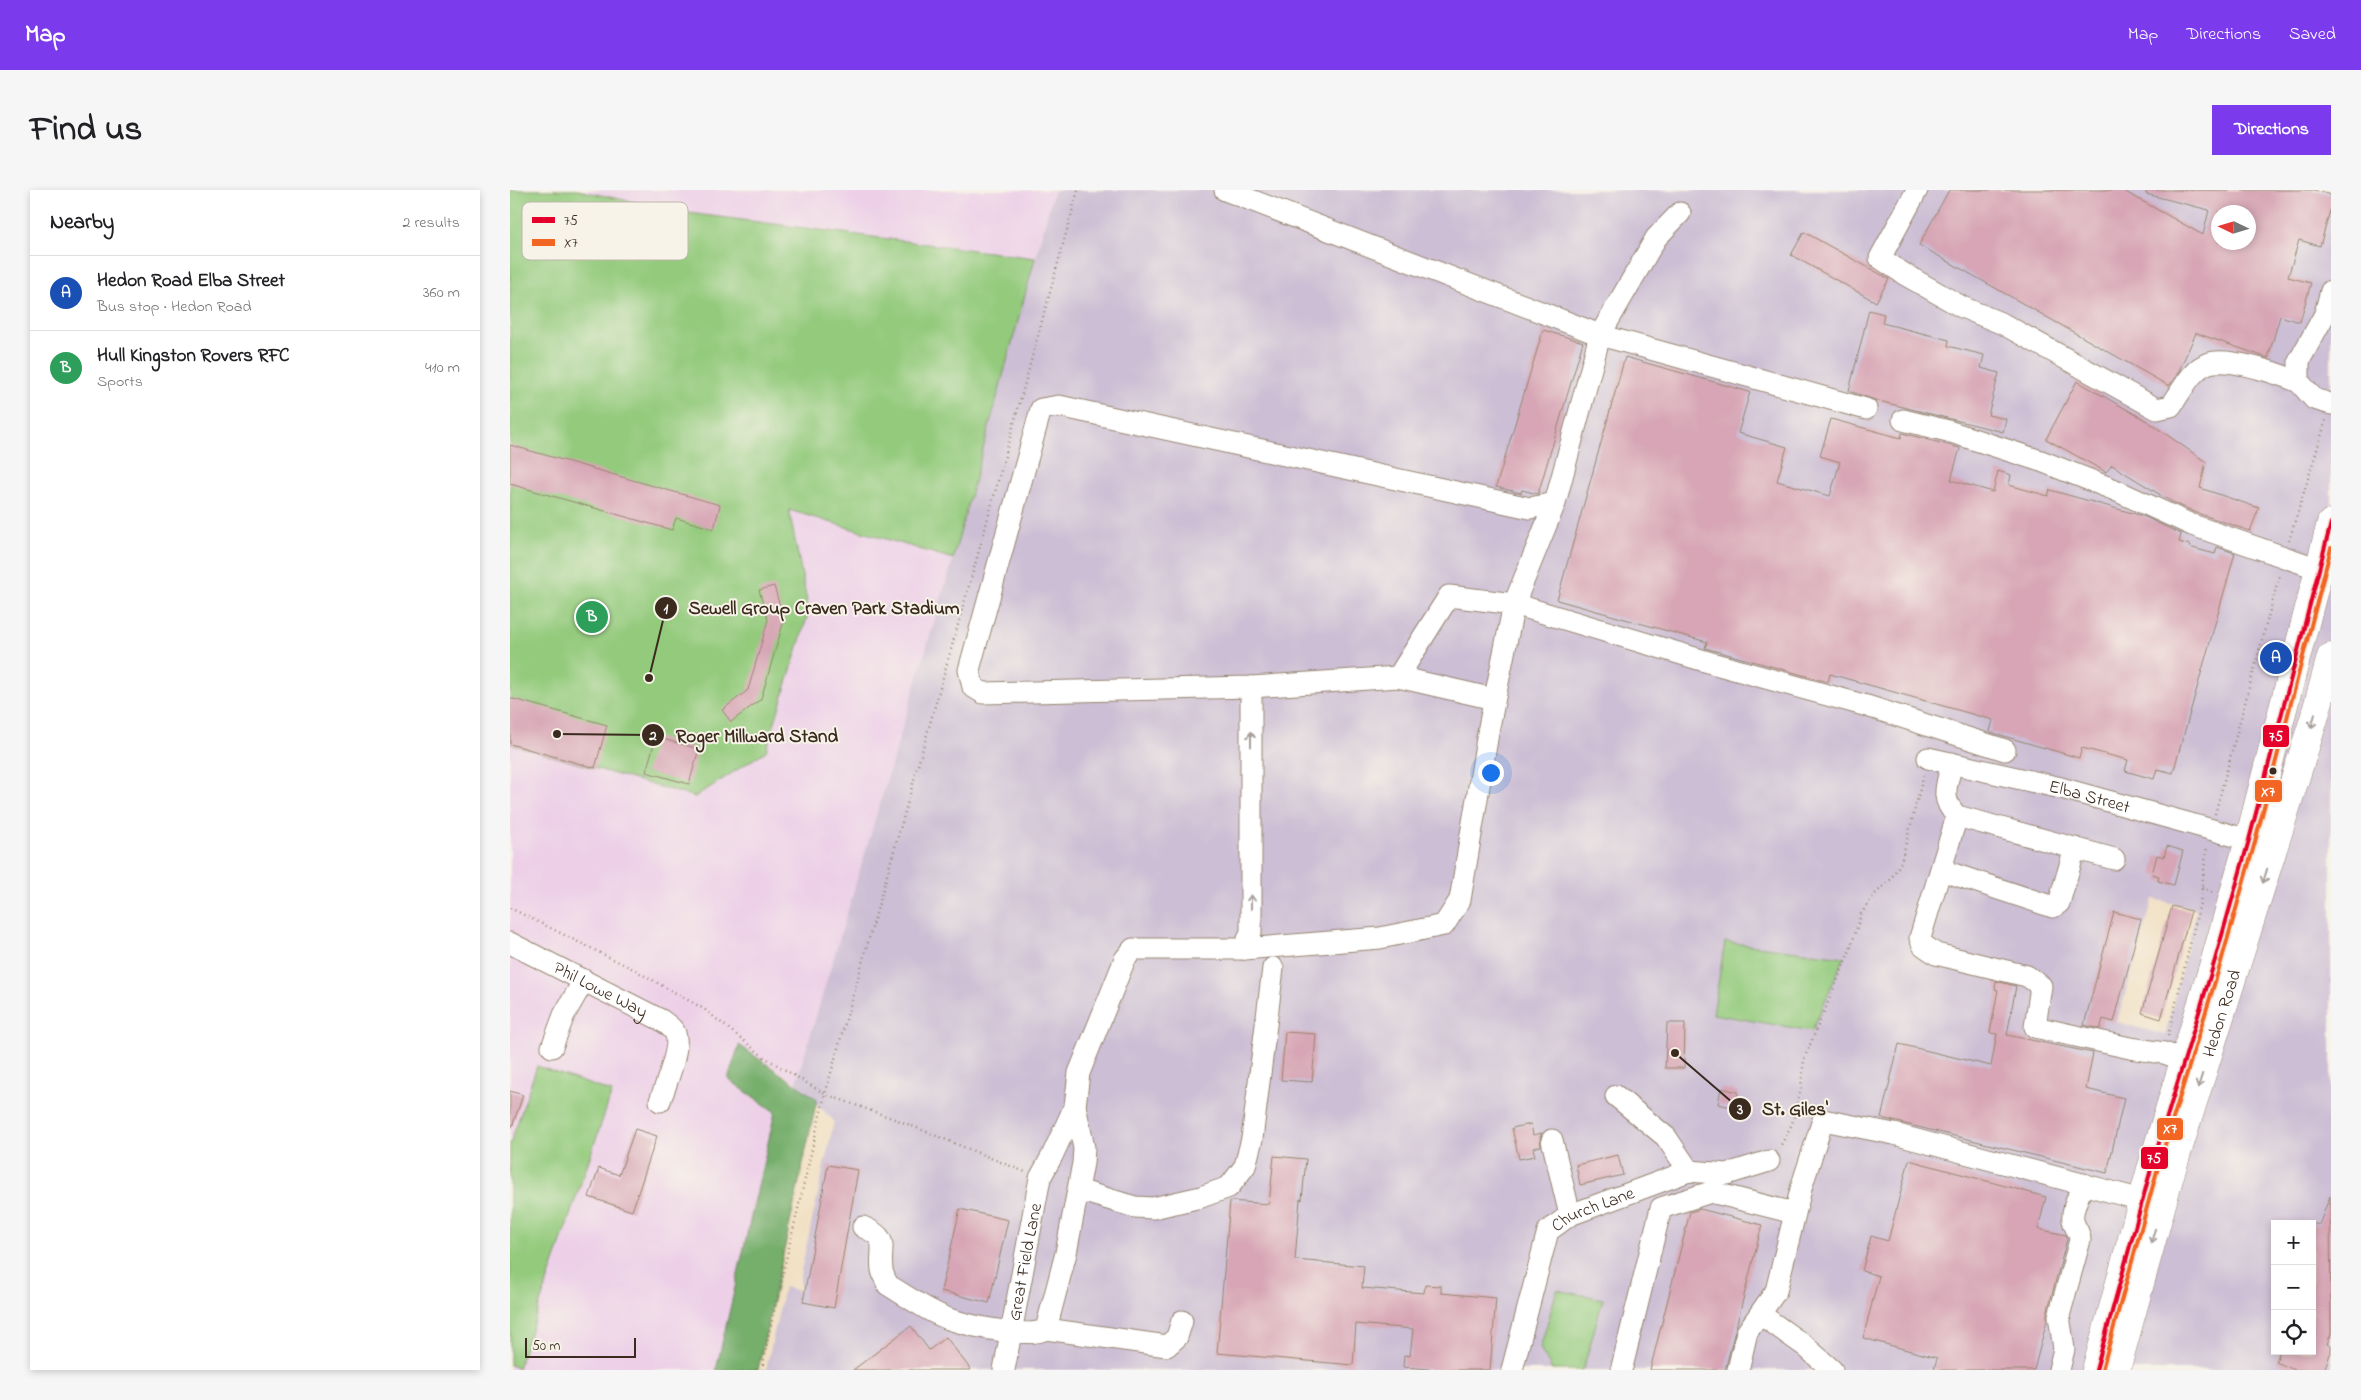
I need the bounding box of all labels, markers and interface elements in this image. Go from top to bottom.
text: Map [25,18,66,53]
text: Map [2128,22,2158,48]
text: Directions [2186,22,2261,48]
text: Saved [2289,22,2336,48]
text: Find us [30,105,142,156]
button: Directions [2212,105,2331,155]
legend [522,202,688,260]
north arrow [2211,205,2256,250]
text: Nearby [50,208,114,238]
text: 2 results [402,211,460,235]
text: 75 [564,211,578,232]
text: X7 [564,233,578,254]
text: Hedon Road Elba Street [97,268,285,295]
text: A [61,281,71,305]
text: 360 m [423,281,460,305]
text: Bus stop · Hedon Road [97,295,251,319]
text: Hull Kingston Rovers RFC [97,343,289,370]
text: B [61,356,71,380]
text: 410 m [425,356,460,380]
text: Sports [97,370,143,394]
callout: Sewell Group Craven Park Stadium [653,591,969,625]
text: Sewell Group Craven Park Stadium [688,596,960,623]
pin: B [576,598,608,636]
text: 1 [664,598,669,620]
pin: A [2260,639,2292,677]
one-way arrow [2308,712,2318,728]
callout: Roger Millward Stand [641,718,848,752]
text: Roger Millward Stand [676,724,838,753]
line badge: 75 [2262,724,2290,748]
text: 2 [648,725,657,747]
text: 75 [2269,727,2283,748]
one-way arrow [1246,731,1256,748]
your location [1478,760,1504,786]
unlabelled marker [2268,766,2278,776]
street label: Elba Street [2046,775,2133,821]
line badge: X7 [2254,779,2283,803]
text: X7 [2261,782,2275,803]
one-way arrow [2259,867,2269,883]
one-way arrow [1246,894,1256,910]
street label: Phil Lowe Way [548,956,652,1026]
street label: Hedon Road [2197,967,2249,1061]
one-way arrow [2195,1073,2204,1088]
callout: St. Giles' [1727,1092,1838,1126]
text: St. Giles' [1762,1097,1828,1124]
text: 3 [1736,1099,1743,1121]
line badge: X7 [2156,1117,2184,1141]
text: X7 [2163,1119,2177,1140]
line badge: 75 [2140,1146,2169,1170]
text: 75 [2147,1149,2161,1170]
street label: Church Lane [1546,1181,1639,1240]
street label: Great Field Lane [1002,1200,1050,1323]
map controls [2271,1220,2316,1355]
button: + [2271,1220,2316,1265]
one-way arrow [2147,1228,2157,1244]
button: − [2271,1265,2316,1310]
button: locate [2271,1310,2316,1355]
scale bar [525,1335,636,1358]
text: 50 m [532,1336,560,1357]

